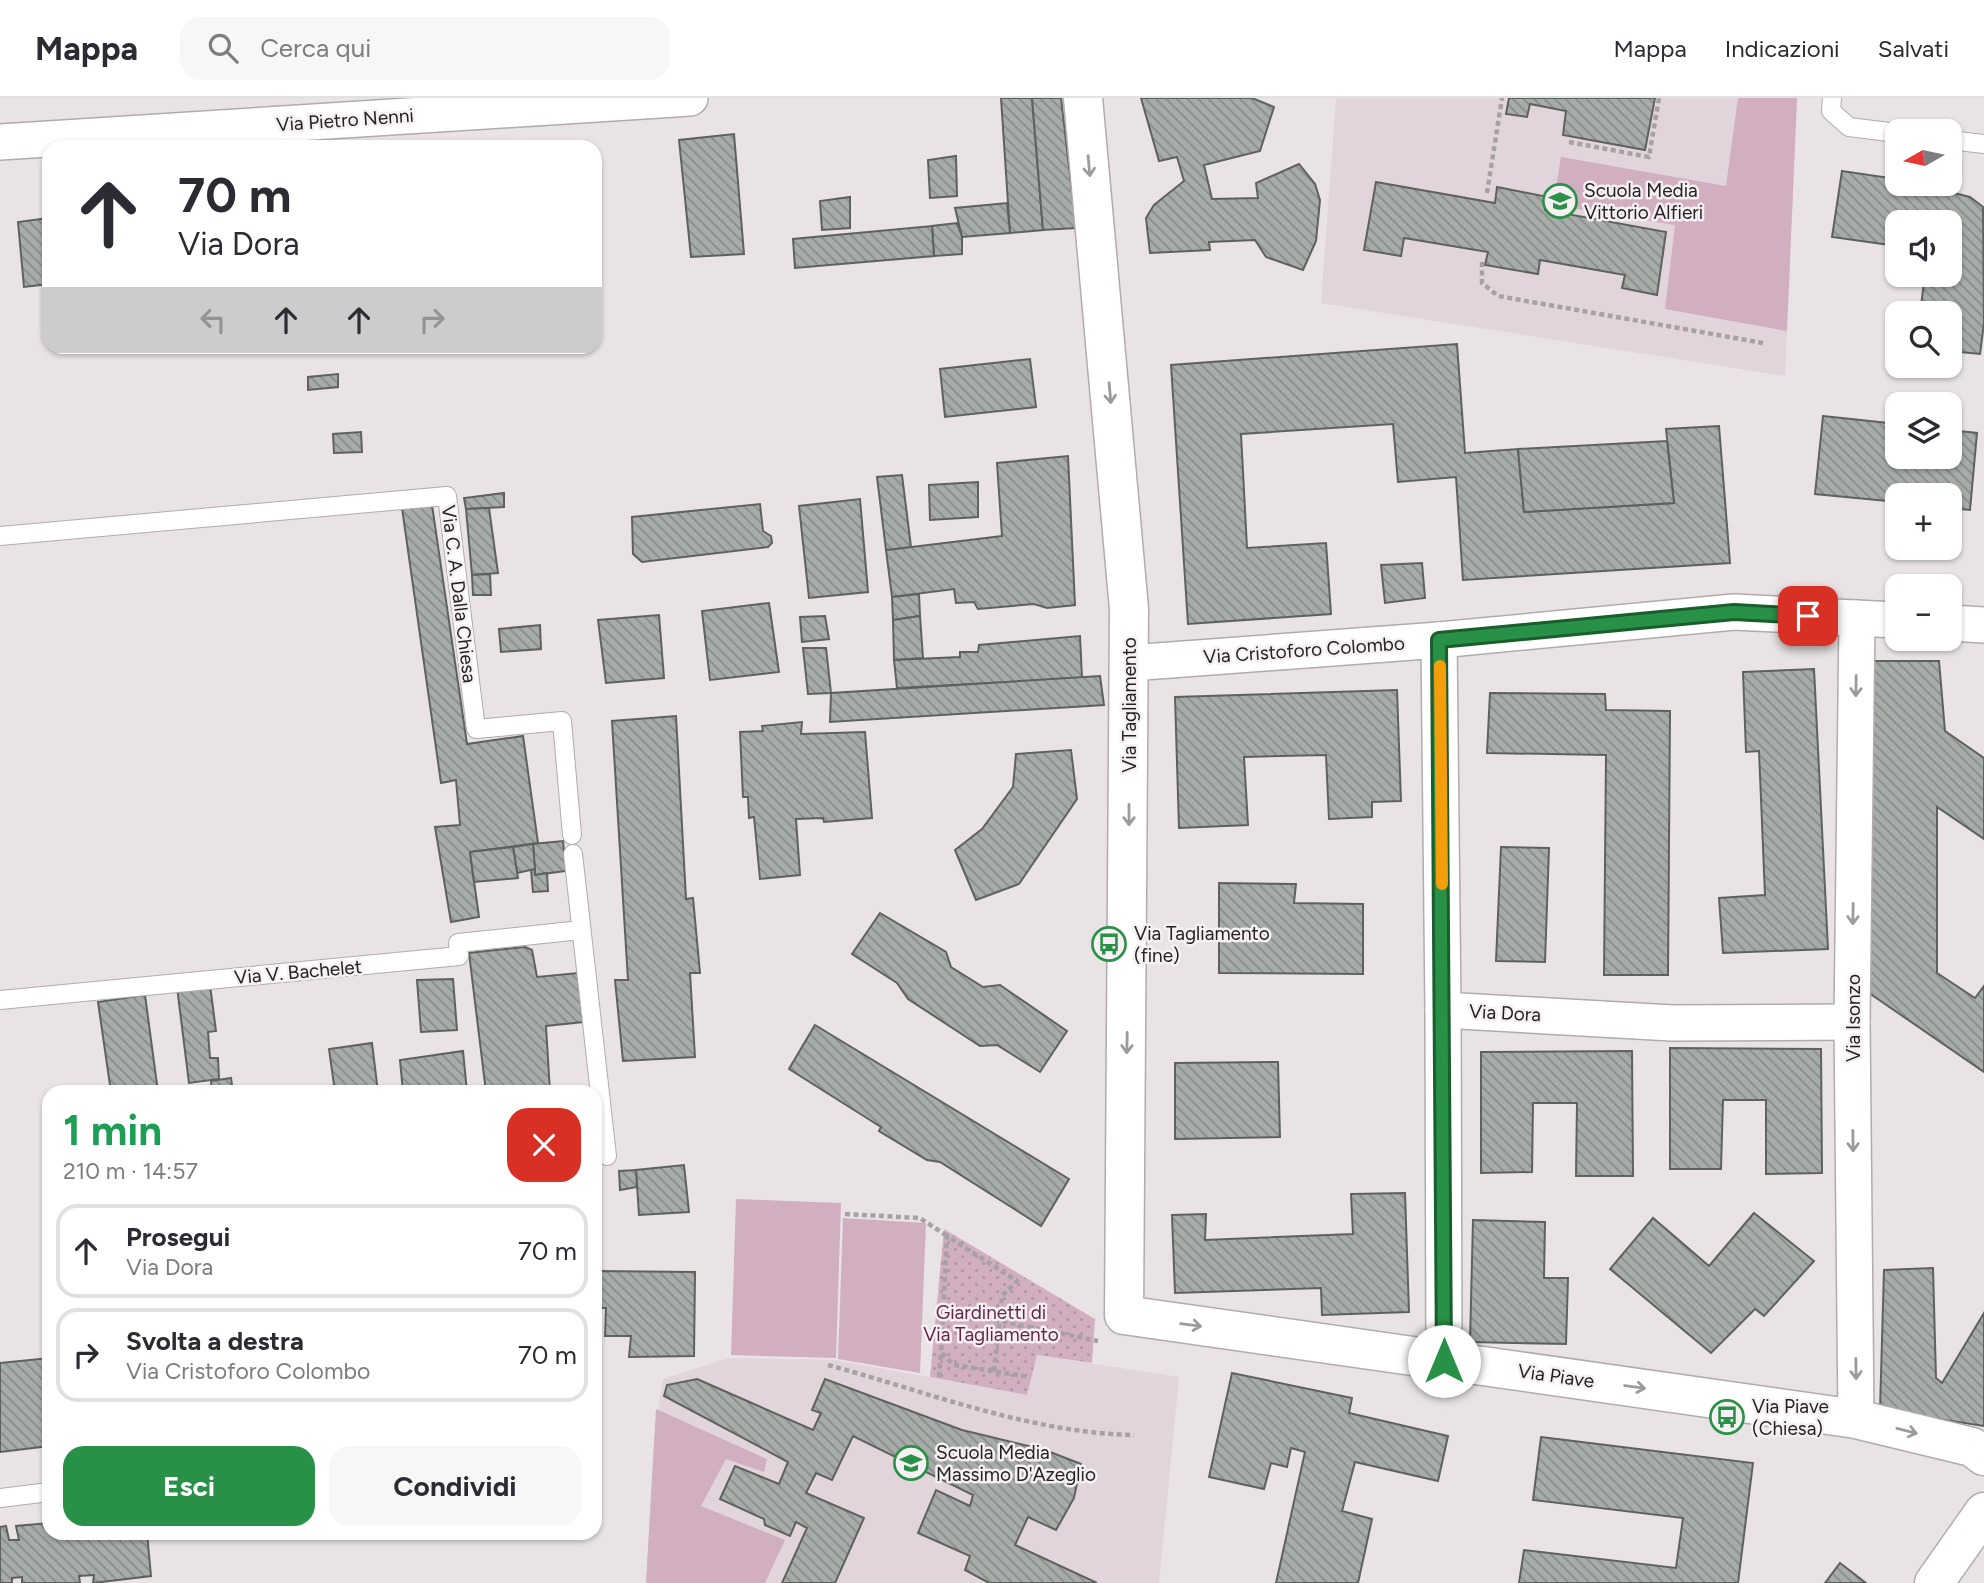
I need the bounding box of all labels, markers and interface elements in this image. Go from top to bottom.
search box [180,17,670,80]
text: Mappa [35,29,138,68]
icon: search [204,29,242,67]
text: Cerca qui [260,32,371,64]
text: Mappa [1614,34,1687,63]
text: Indicazioni [1725,34,1840,63]
text: Salvati [1878,34,1949,63]
street label: Via Pietro Nenni [275,104,415,136]
north arrow [1885,119,1962,196]
map controls [1885,119,1962,651]
one-way arrow [1083,154,1096,177]
text: 70 m [178,165,291,224]
icon: ahead [63,168,154,259]
place label: Scuola Media Vittorio Alfieri [1584,179,1703,224]
school or university icon: Scuola Media Vittorio Alfieri [1541,182,1579,220]
button: sound [1885,210,1962,287]
text: Via Dora [178,225,300,263]
icon: left [194,301,232,339]
icon: ahead [267,301,305,339]
icon: ahead [340,301,378,339]
icon: right [413,301,451,339]
button: search [1885,301,1962,378]
one-way arrow [1103,381,1116,403]
button: layers [1885,392,1962,469]
button: + [1885,483,1962,560]
street label: Via C. A. Dalla Chiesa [437,504,481,684]
button: − [1885,574,1962,651]
pin [1778,586,1838,646]
icon: arrive [1789,597,1827,635]
street label: Via Cristoforo Colombo [1203,631,1405,669]
street label: Via Tagliamento [1118,637,1141,773]
one-way arrow [1849,675,1863,698]
one-way arrow [1122,803,1136,826]
one-way arrow [1846,902,1860,925]
place label: Via Tagliamento (fine) [1134,922,1270,967]
bus stop icon: Via Tagliamento (fine) [1090,925,1128,963]
street label: Via V. Bachelet [233,955,363,989]
street label: Via Isonzo [1842,974,1865,1062]
street label: Via Dora [1468,1000,1542,1026]
one-way arrow [1121,1031,1134,1054]
text: 1 min [63,1105,162,1156]
button: close [507,1108,581,1182]
one-way arrow [1846,1130,1860,1153]
text: 210 m · 14:57 [63,1157,198,1185]
text: Prosegui [126,1221,230,1253]
icon: ahead [67,1232,105,1270]
text: 70 m [518,1235,577,1267]
text: Via Dora [126,1253,213,1281]
park label: Giardinetti di Via Tagliamento [923,1301,1059,1346]
one-way arrow [1179,1319,1202,1332]
position arrow [1407,1324,1481,1398]
text: Svolta a destra [126,1325,304,1357]
icon: right [67,1336,105,1374]
text: 70 m [518,1339,577,1371]
text: Via Cristoforo Colombo [126,1357,370,1385]
one-way arrow [1849,1357,1862,1380]
street label: Via Piave [1516,1359,1596,1393]
one-way arrow [1623,1381,1646,1394]
place label: Via Piave (Chiesa) [1752,1395,1829,1440]
bus stop icon: Via Piave (Chiesa) [1708,1398,1746,1436]
one-way arrow [1896,1425,1918,1438]
place label: Scuola Media Massimo D'Azeglio [936,1441,1096,1486]
school or university icon: Scuola Media Massimo D'Azeglio [892,1444,930,1482]
button: Esci [63,1446,315,1526]
button: Condividi [329,1446,581,1526]

